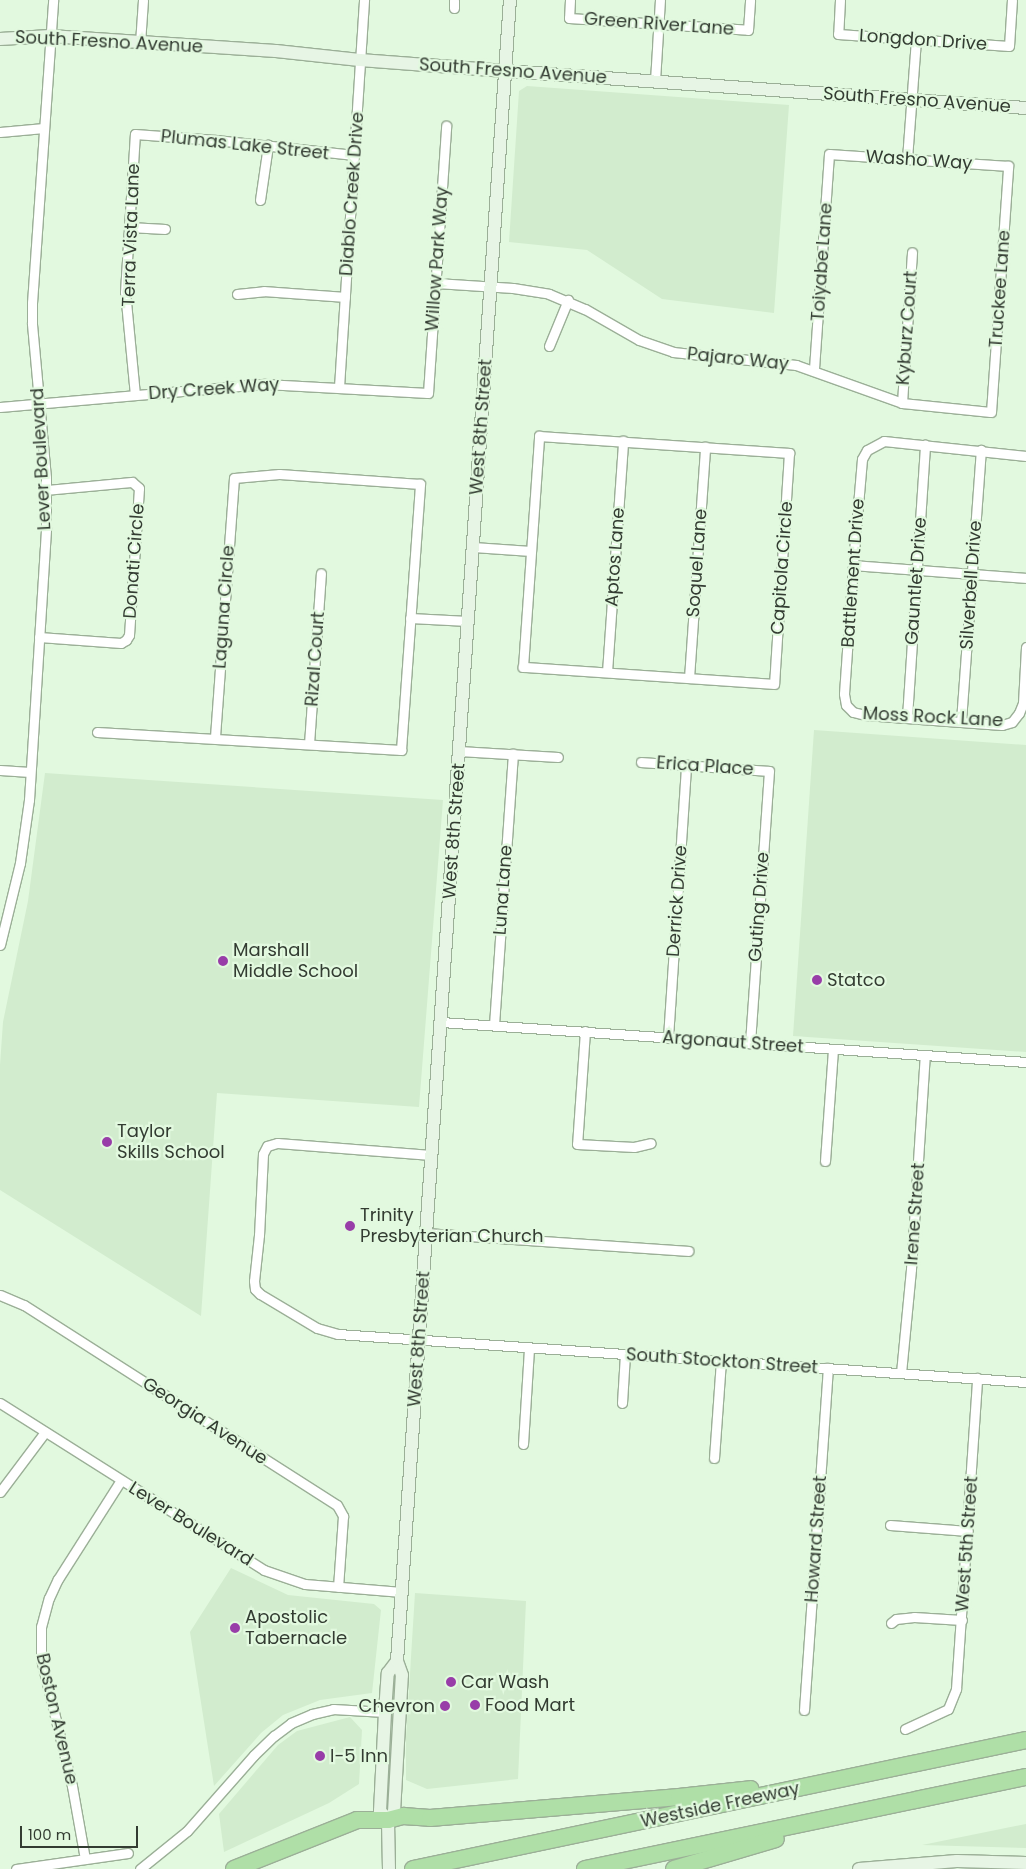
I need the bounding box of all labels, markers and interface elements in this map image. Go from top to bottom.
street label: Green River Lane [583,8,735,40]
street label: Longdon Drive [858,25,988,55]
street label: South Fresno Avenue [14,26,204,58]
street label: South Fresno Avenue [418,54,608,88]
street label: South Fresno Avenue [822,83,1012,117]
street label: Diablo Creek Drive [335,111,369,277]
street label: Plumas Lake Street [160,125,330,165]
street label: Washo Way [865,145,973,175]
street label: Terra Vista Lane [118,163,144,307]
street label: Willow Park Way [421,186,453,332]
street label: Toiyabe Lane [807,202,837,322]
street label: Truckee Lane [985,229,1015,349]
street label: Kyburz Court [892,270,922,386]
street label: Pajaro Way [686,343,790,375]
street label: West 8th Street [465,358,497,496]
street label: Dry Creek Way [148,374,280,404]
street label: Lever Boulevard [26,387,56,531]
street label: Battlement Drive [837,498,869,648]
street label: Capitola Circle [767,501,797,635]
street label: Donati Circle [119,503,149,619]
street label: Aptos Lane [601,507,629,607]
street label: Soquel Lane [682,508,712,618]
street label: Gauntlet Drive [901,516,931,646]
street label: Silverbell Drive [956,520,986,650]
street label: Laguna Circle [209,545,239,669]
street label: Rizal Court [301,611,329,707]
street label: Moss Rock Lane [862,703,1004,731]
street label: Erica Place [656,752,754,780]
street label: West 8th Street [438,762,470,900]
street label: Luna Lane [489,844,517,936]
street label: Derrick Drive [662,844,692,958]
street label: Guting Drive [744,851,774,963]
place label: Marshall Middle School [233,940,358,982]
marker: Marshall Middle School [217,955,229,967]
place label: Statco [827,969,885,991]
marker: Statco [811,974,823,986]
street label: Argonaut Street [662,1026,804,1058]
place label: Taylor Skills School [117,1121,225,1164]
marker: Taylor Skills School [101,1136,113,1148]
street label: Irene Street [901,1162,929,1266]
place label: Trinity Presbyterian Church [360,1205,543,1248]
marker: Trinity Presbyterian Church [344,1220,356,1232]
street label: West 8th Street [403,1270,435,1408]
street label: South Stockton Street [625,1344,819,1378]
street label: Georgia Avenue [138,1373,272,1469]
street label: Howard Street [801,1475,831,1603]
street label: West 5th Street [951,1475,983,1613]
street label: Lever Boulevard [125,1477,257,1571]
place label: Apostolic Tabernacle [245,1607,347,1650]
marker: Apostolic Tabernacle [229,1622,241,1634]
street label: Boston Avenue [31,1651,83,1787]
place label: Car Wash [461,1671,549,1693]
marker: Car Wash [445,1676,457,1688]
place label: Food Mart [485,1694,575,1716]
place label: Chevron [359,1695,435,1717]
marker: Food Mart [469,1699,481,1711]
marker: Chevron [439,1700,451,1712]
place label: I-5 Inn [330,1745,388,1767]
marker: I-5 Inn [314,1750,326,1762]
street label: Westside Freeway [639,1778,801,1832]
scale bar [22,1816,140,1848]
text: 100 m [28,1824,71,1845]

